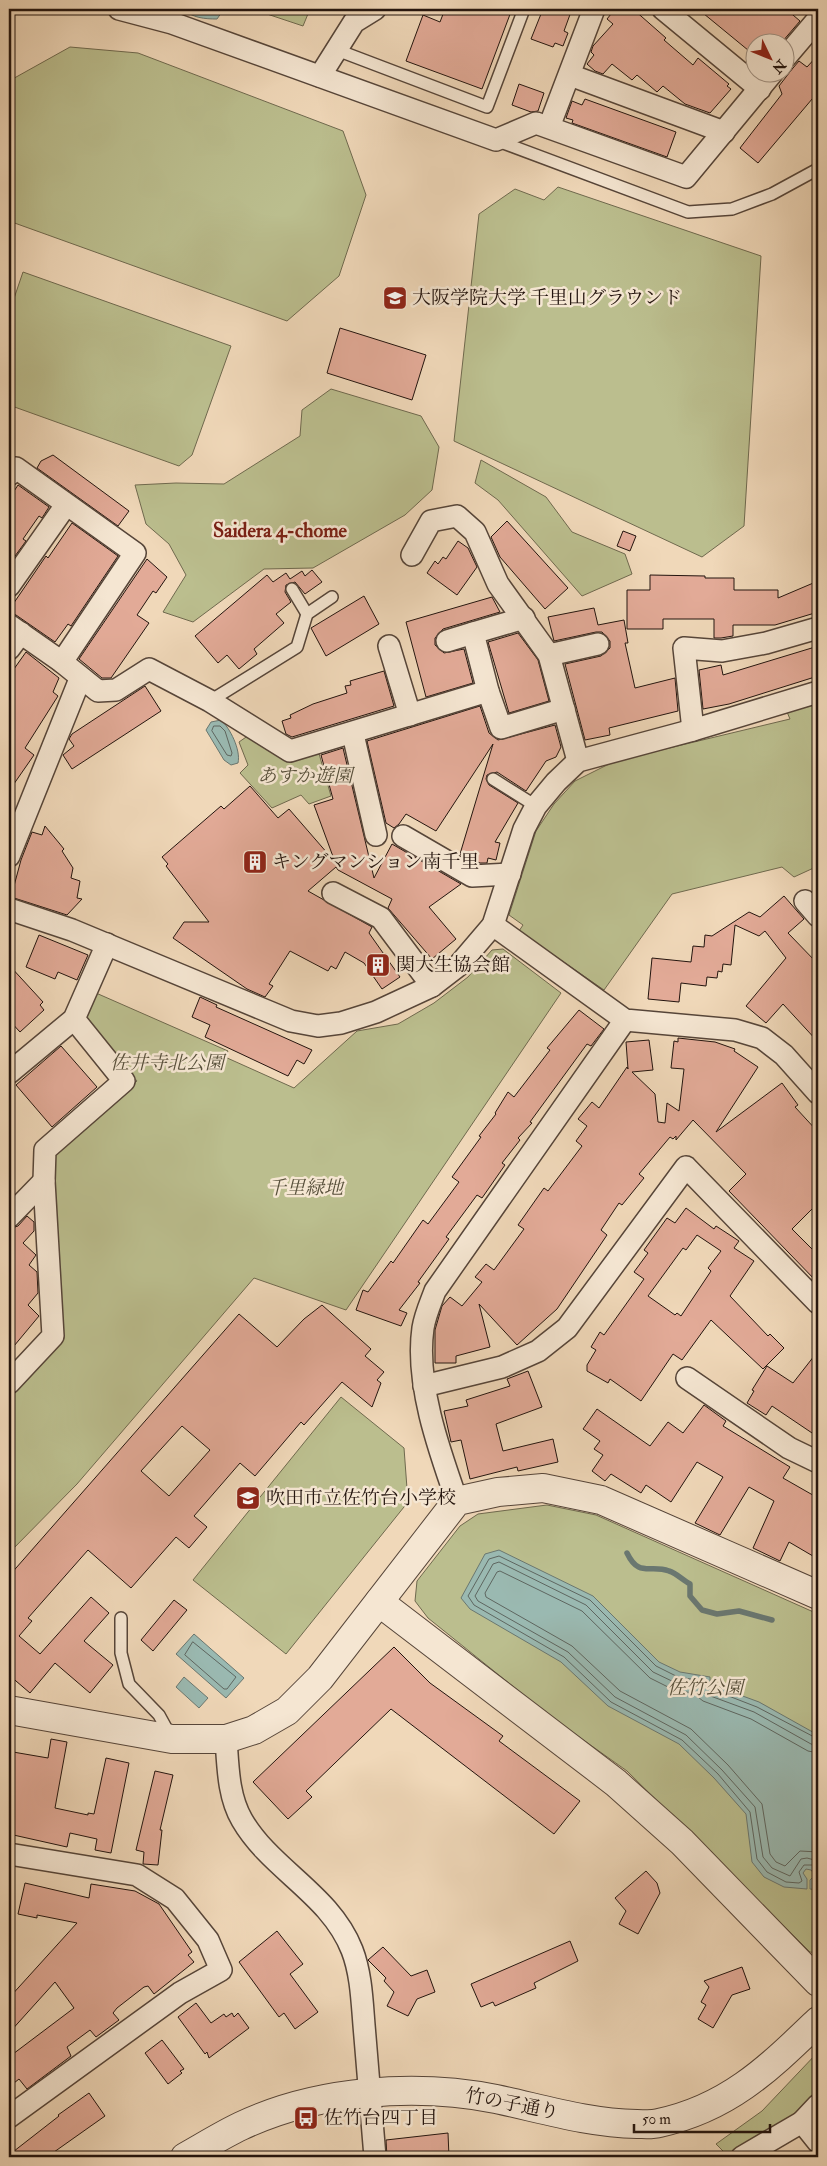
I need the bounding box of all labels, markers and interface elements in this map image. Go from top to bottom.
north arrow [744,32,794,82]
text: N [768,55,790,77]
school or university icon: 大阪学院大学 千里山グラウンド [382,285,408,311]
place label: 大阪学院大学 千里山グラウンド [412,286,682,310]
district label: Saidera 4-chome [213,518,348,543]
park label: あすか遊園 [257,764,355,788]
building icon: キングマンション南千里 [242,849,268,875]
place label: キングマンション南千里 [272,850,480,874]
building icon: 関大生協会館 [365,952,391,978]
place label: 関大生協会館 [396,953,510,977]
park label: 佐井寺北公園 [110,1051,227,1075]
park label: 千里緑地 [267,1176,345,1200]
school or university icon: 吹田市立佐竹台小学校 [235,1485,261,1511]
place label: 吹田市立佐竹台小学校 [266,1486,456,1510]
park label: 佐竹公園 [667,1676,746,1700]
street label: 竹の子通り [463,2083,561,2125]
scale bar [634,2101,771,2133]
bus stop icon: 佐竹台四丁目 [293,2105,319,2131]
place label: 佐竹台四丁目 [324,2106,438,2130]
text: 50 m [642,2110,671,2129]

